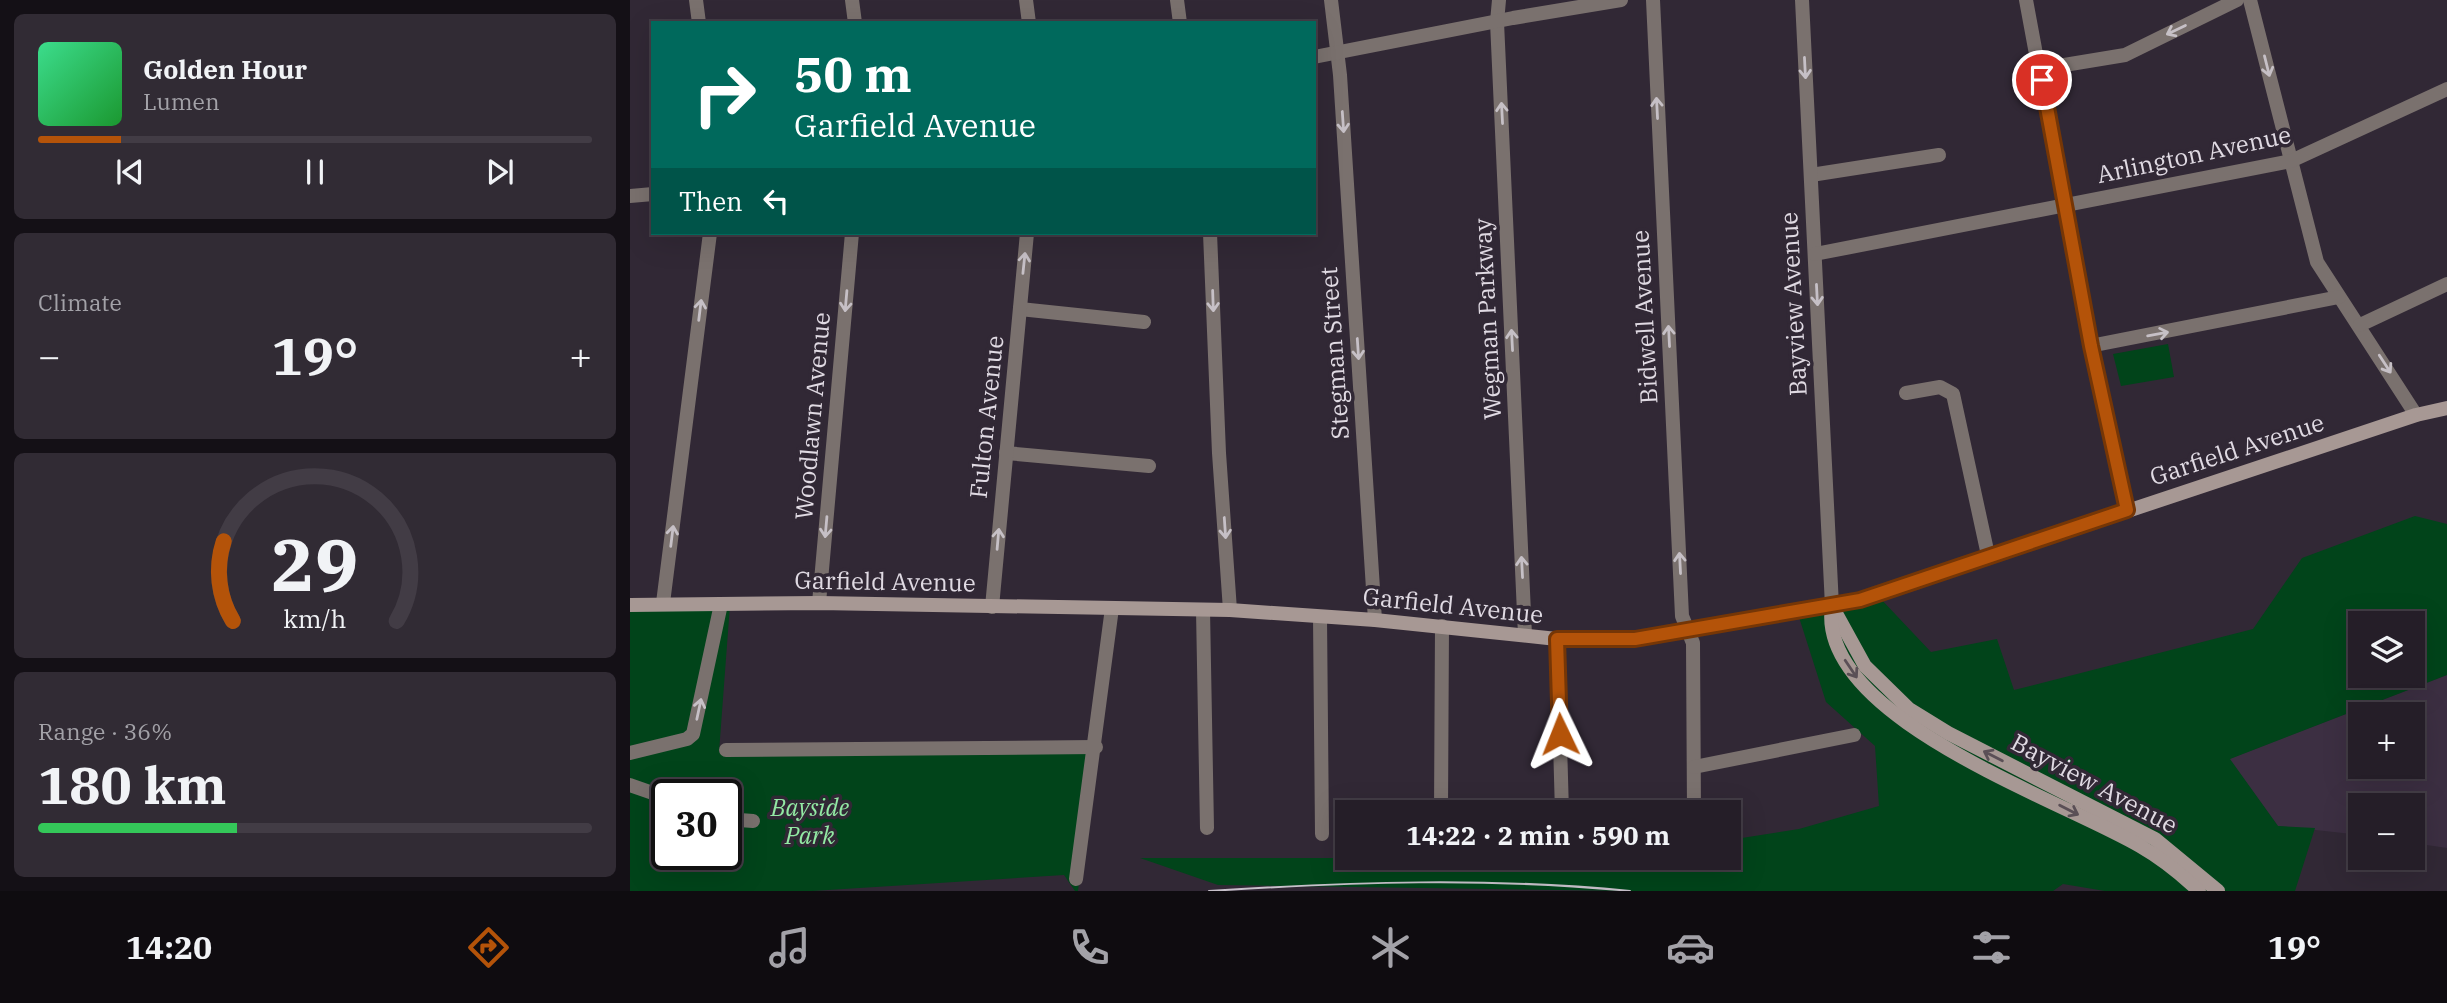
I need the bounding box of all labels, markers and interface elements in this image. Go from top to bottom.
one-way arrow [2166,24,2187,37]
text: 50 m [794,42,912,105]
icon: right [679,49,770,140]
pin [2012,50,2072,110]
text: Golden Hour [143,52,307,86]
one-way arrow [2261,55,2274,77]
one-way arrow [1799,56,1812,79]
icon: arrive [2023,61,2061,99]
text: Lumen [143,86,220,116]
one-way arrow [1651,97,1664,120]
one-way arrow [1495,101,1508,124]
text: Garfield Avenue [794,104,1036,146]
one-way arrow [1337,110,1350,133]
street label: Arlington Avenue [2094,118,2294,190]
icon: previous [111,153,149,191]
icon: pause [296,153,334,191]
icon: next [481,153,519,191]
icon: left [757,182,795,220]
text: Then [679,184,743,218]
street label: Bayview Avenue [1772,211,1814,397]
street label: Wegman Parkway [1466,217,1508,420]
street label: Bidwell Avenue [1623,229,1665,405]
one-way arrow [1018,252,1031,275]
street label: Stegman Street [1312,266,1356,440]
one-way arrow [1810,284,1823,307]
text: Climate [38,287,122,317]
one-way arrow [839,289,852,312]
one-way arrow [1206,289,1219,312]
one-way arrow [694,299,707,322]
street label: Woodlawn Avenue [787,311,837,521]
text: 19° [272,322,358,389]
one-way arrow [1662,324,1675,347]
one-way arrow [2146,326,2169,340]
one-way arrow [1505,329,1518,352]
text: − [38,331,61,380]
text: + [569,331,592,380]
street label: Fulton Avenue [962,334,1010,500]
one-way arrow [1352,337,1365,360]
one-way arrow [2379,354,2393,374]
street label: Garfield Avenue [2145,406,2328,492]
one-way arrow [819,516,832,538]
one-way arrow [1218,516,1231,539]
text: 29 [271,517,359,612]
one-way arrow [665,525,678,547]
one-way arrow [992,528,1005,550]
one-way arrow [1673,552,1686,575]
one-way arrow [1516,556,1529,579]
street label: Garfield Avenue [794,563,976,599]
street label: Garfield Avenue [1361,580,1545,630]
text: km/h [283,602,347,635]
map controls [2348,611,2425,870]
button: layers [2348,611,2425,688]
one-way arrow [1843,659,1858,678]
position arrow [1523,697,1597,771]
one-way arrow [693,698,707,721]
button: + [2348,702,2425,779]
text: Range · 36% [38,716,172,746]
street label: Bayview Avenue [2006,726,2183,840]
one-way arrow [1983,748,2004,762]
text: 180 km [38,751,227,818]
speed limit sign: 30 [651,779,742,870]
park label: Bayside Park [770,791,850,851]
button: − [2348,793,2425,870]
one-way arrow [2058,803,2079,817]
text: 14:22 · 2 min · 590 m [1406,818,1670,852]
icon: directions [464,923,513,972]
icon: music [765,923,814,972]
icon: phone [1065,923,1114,972]
icon: climate [1366,923,1415,972]
icon: car [1666,923,1715,972]
icon: filters [1967,923,2016,972]
text: 14:20 [126,926,212,968]
text: 19° [2268,926,2321,968]

